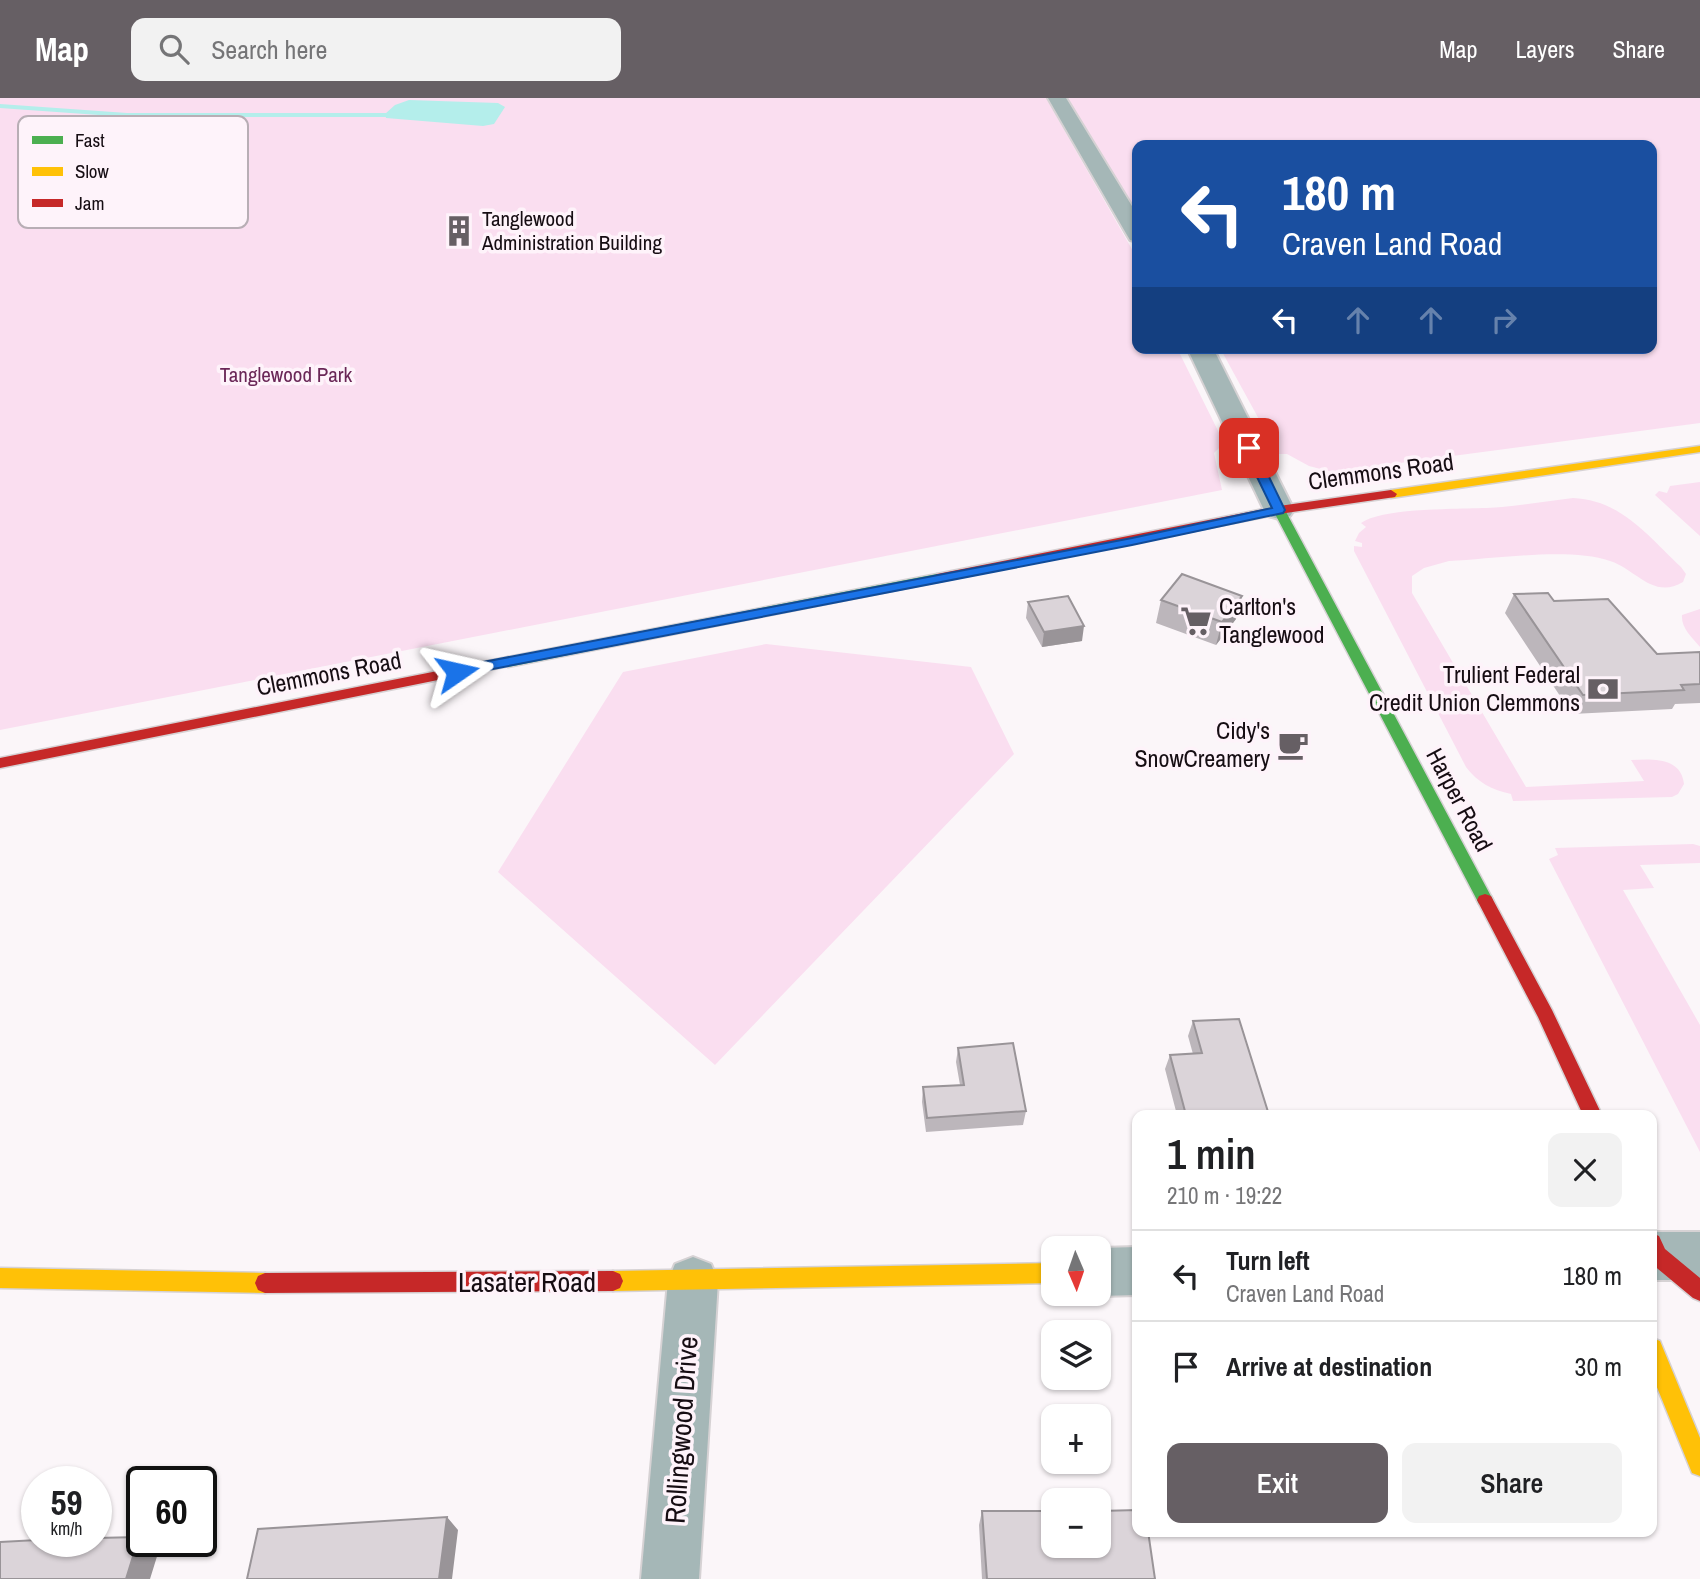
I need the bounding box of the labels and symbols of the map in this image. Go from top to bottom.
legend [18,116,248,228]
text: Fast [75,127,105,153]
text: Slow [75,158,110,184]
text: Jam [75,190,104,216]
place label: Tanglewood Administration Building [481,204,662,257]
building icon: Tanglewood Administration Building [442,214,476,248]
park label: Tanglewood Park [220,360,353,389]
pin [1219,418,1279,478]
street label: Clemmons Road [1306,445,1456,497]
place label: Carlton's Tanglewood [1219,590,1324,650]
supermarket icon: Carlton's Tanglewood [1179,604,1213,638]
position arrow [420,635,494,709]
street label: Clemmons Road [254,643,404,703]
place label: Trulient Federal Credit Union Clemmons [1369,658,1580,718]
bank icon: Trulient Federal Credit Union Clemmons [1586,672,1620,706]
place label: Cidy's SnowCreamery [1134,714,1270,774]
cafe icon: Cidy's SnowCreamery [1276,728,1310,762]
street label: Harper Road [1419,742,1500,857]
north arrow [1041,1236,1111,1306]
street label: Lasater Road [458,1263,596,1301]
street label: Rollingwood Drive [656,1335,706,1525]
speed limit sign: 60 [126,1466,217,1557]

